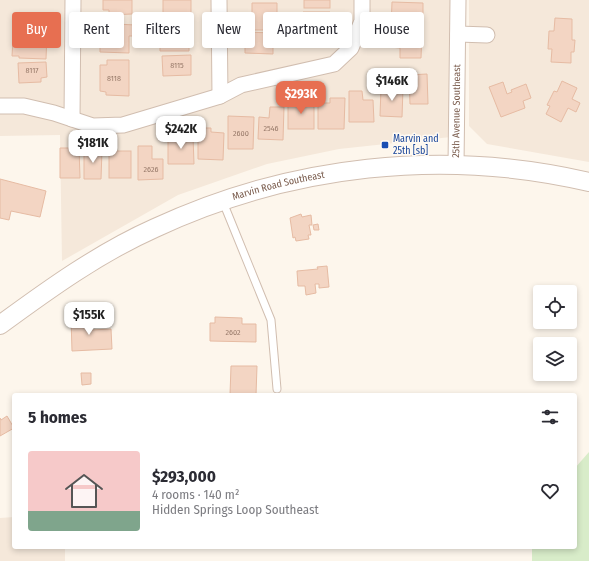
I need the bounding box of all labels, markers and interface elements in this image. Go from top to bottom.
chip: Buy [12,12,61,48]
chip: Rent [69,12,124,48]
chip: Filters [132,12,194,48]
chip: New [202,12,255,48]
chip: Apartment [263,12,352,48]
chip: House [360,12,424,48]
house number: 8115 [170,61,184,70]
street label: 25th Avenue Southeast [450,63,463,158]
house number: 8117 [25,66,39,75]
pin: $146K [364,68,420,102]
text: $146K [376,73,408,88]
house number: 8118 [107,74,121,83]
pin: $293K [273,81,329,115]
text: $293K [285,86,317,101]
pin: $242K [153,116,209,150]
text: $242K [165,121,197,136]
house number: 2546 [263,124,279,133]
house number: 2600 [233,129,249,138]
pin: $181K [65,130,121,164]
place label: Marvin and 25th [sb] [393,133,439,157]
text: $181K [77,135,109,150]
marker: Marvin and 25th [sb] [380,140,390,150]
house number: 2626 [144,165,158,174]
street label: Marvin Road Southeast [231,169,326,203]
map controls [533,285,577,381]
button: locate [533,285,577,329]
pin: $155K [61,302,117,336]
text: $155K [73,307,105,322]
house number: 2602 [225,328,241,337]
button: layers [533,337,577,381]
icon: filters [539,406,561,428]
text: 5 homes [28,407,87,428]
text: $293,000 [152,466,216,487]
icon: home [60,467,108,515]
icon: heart [539,480,561,502]
text: 4 rooms · 140 m² [152,487,239,502]
text: Hidden Springs Loop Southeast [152,502,319,517]

